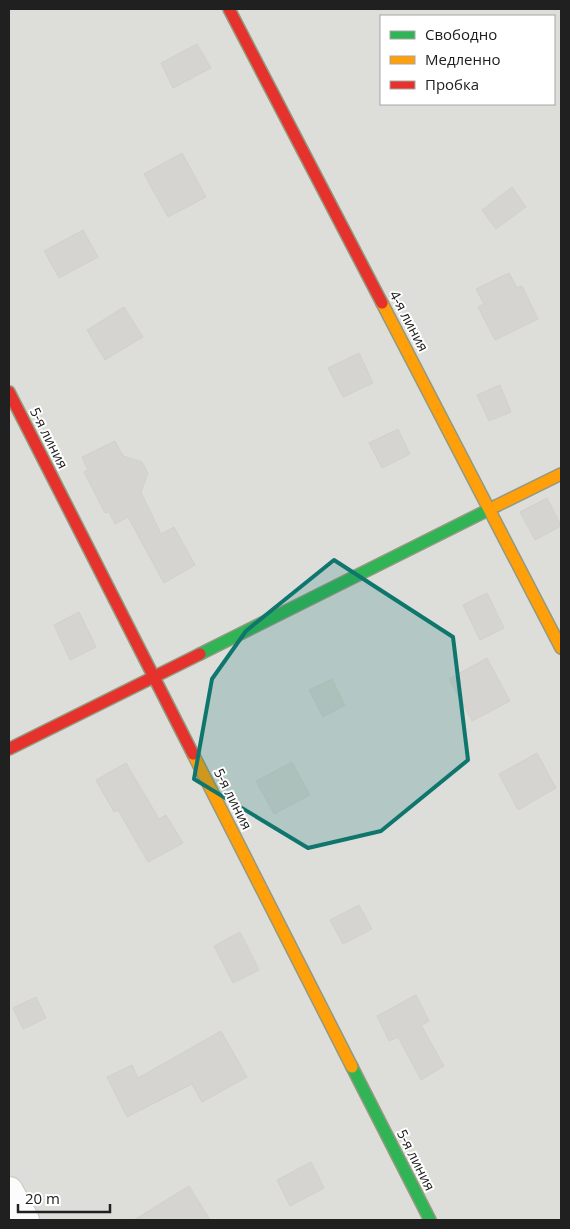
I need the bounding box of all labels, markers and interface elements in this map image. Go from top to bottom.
legend [380,15,555,105]
text: Свободно [425,24,497,44]
text: Медленно [425,49,501,69]
text: Пробка [425,74,479,94]
street label: 4-я линия [385,287,433,355]
street label: 5-я линия [26,404,73,472]
street label: 5-я линия [210,765,257,833]
street label: 5-я линия [393,1126,440,1194]
scale bar [18,1182,110,1214]
text: 20 m [25,1188,60,1208]

